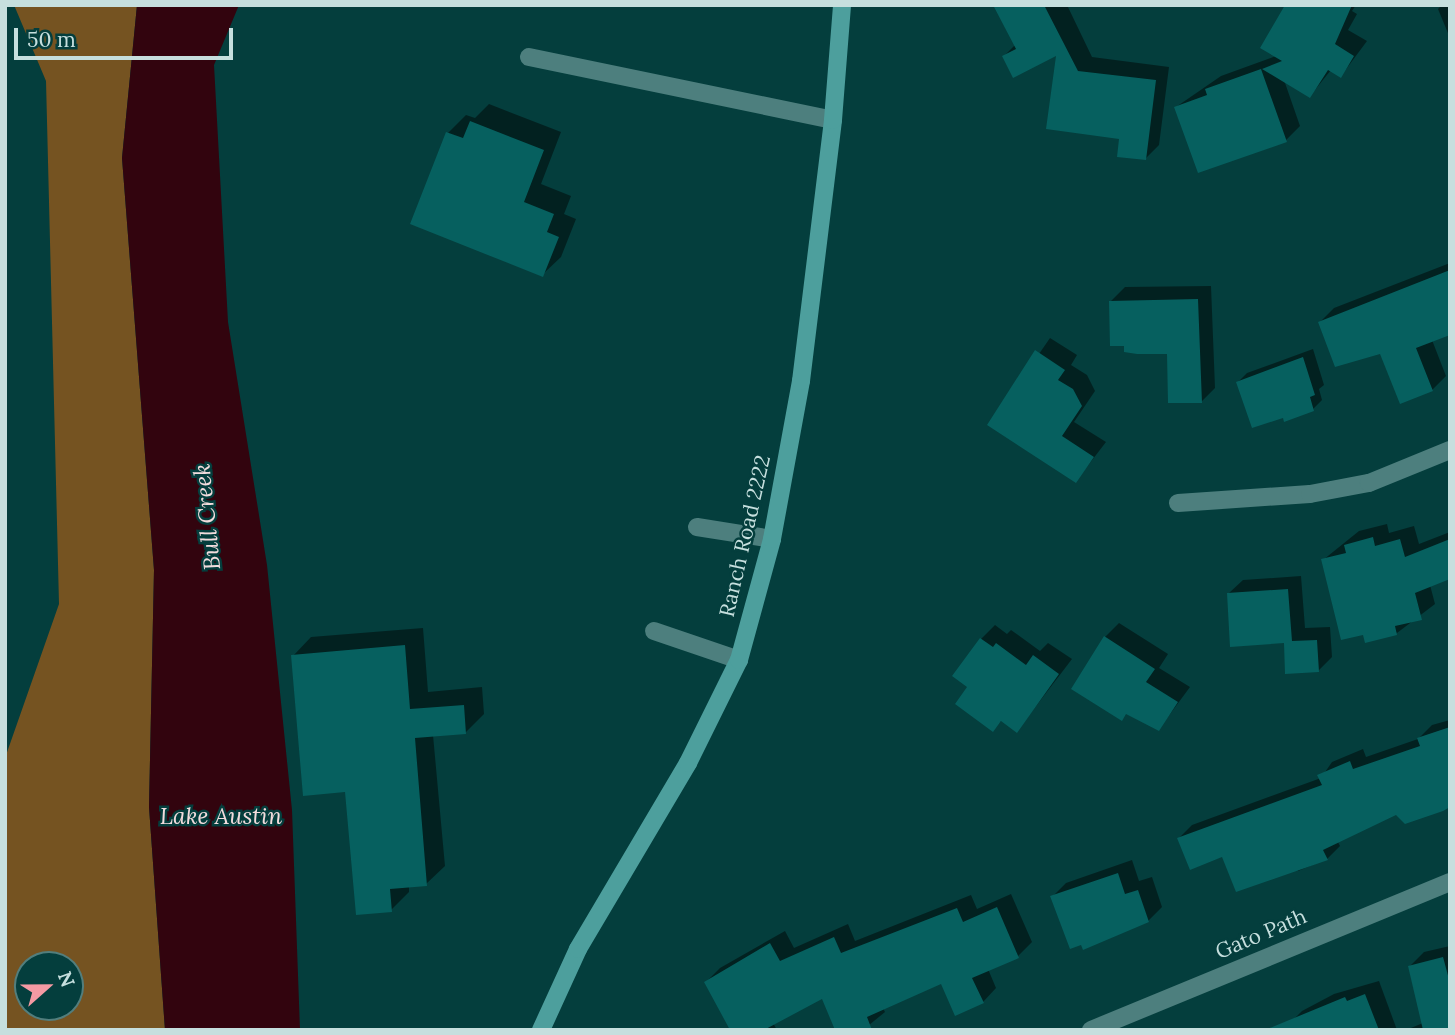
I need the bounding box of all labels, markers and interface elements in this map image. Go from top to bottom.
scale bar [18,14,236,58]
text: 50 m [27,26,76,53]
street label: Ranch Road 2222 [714,453,776,619]
water label: Bull Creek [188,462,226,572]
water label: Lake Austin [160,802,282,830]
street label: Gato Path [1212,904,1310,964]
north arrow [14,951,84,1021]
text: N [53,968,81,990]

